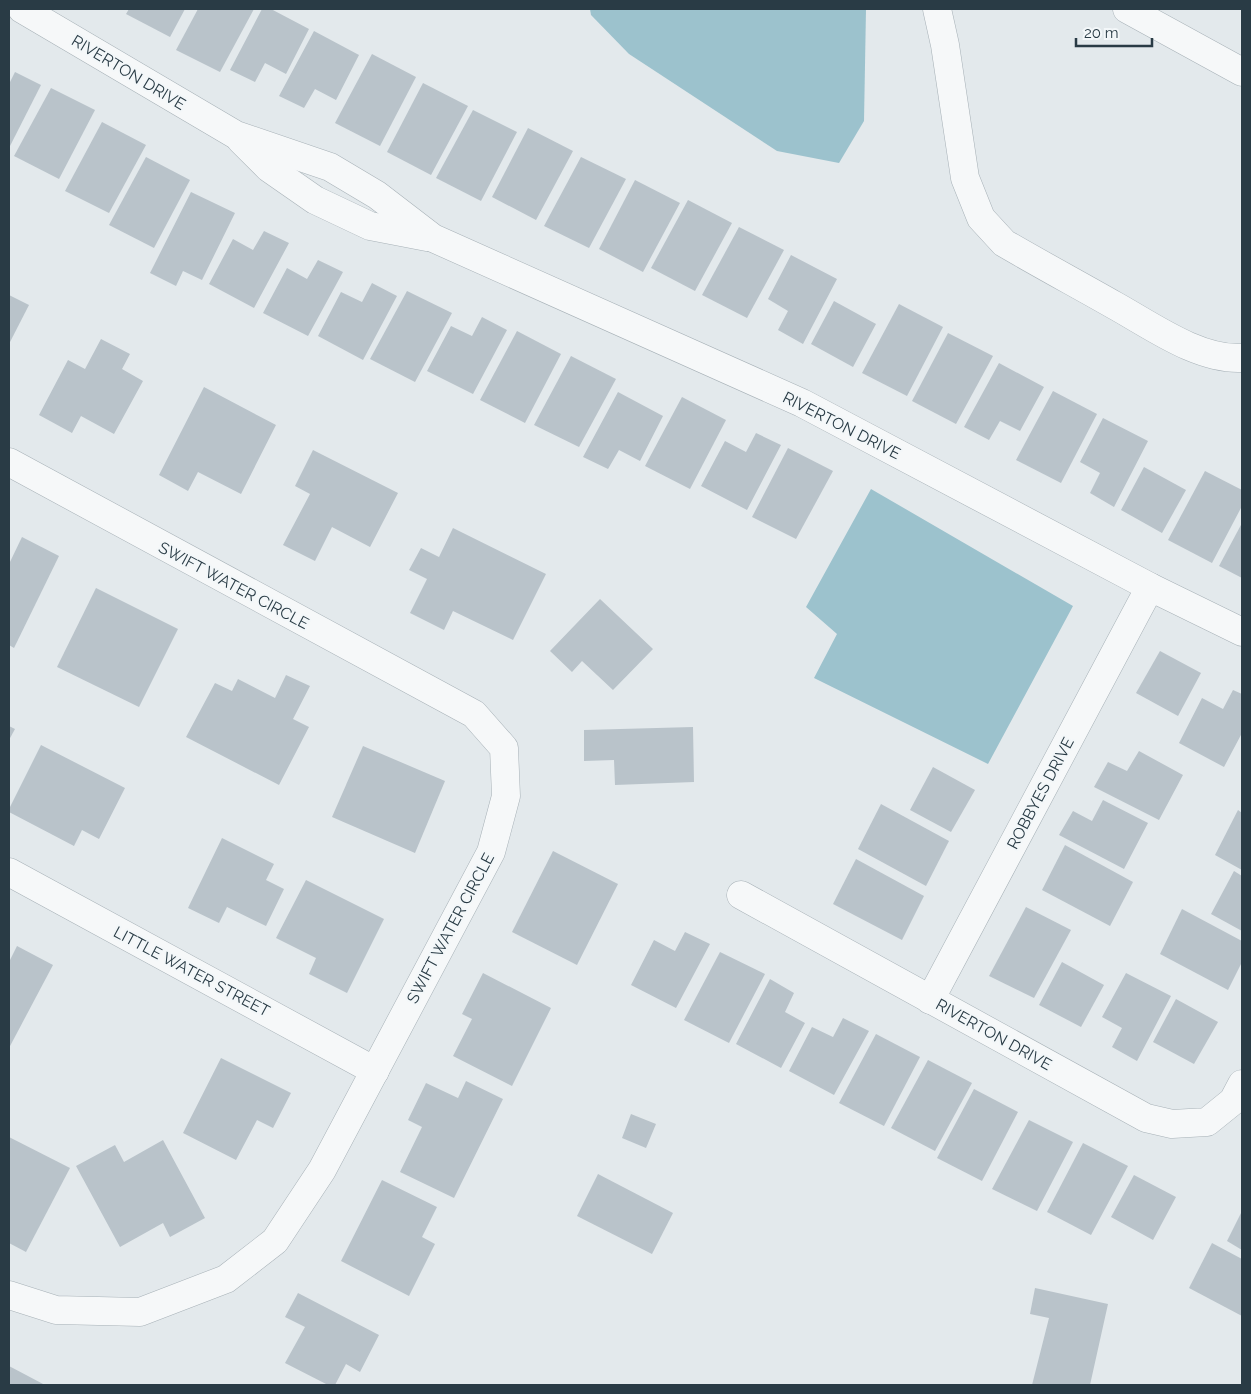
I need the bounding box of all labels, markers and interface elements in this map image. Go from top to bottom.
scale bar [1076,15,1152,47]
text: 20 m [1084,24,1119,42]
street label: RIVERTON DRIVE [68,31,189,114]
street label: RIVERTON DRIVE [780,388,904,463]
street label: SWIFT WATER CIRCLE [155,538,312,633]
street label: ROBBYES DRIVE [1003,734,1078,852]
street label: SWIFT WATER CIRCLE [403,850,498,1007]
street label: LITTLE WATER STREET [110,922,273,1021]
street label: RIVERTON DRIVE [932,995,1055,1074]

